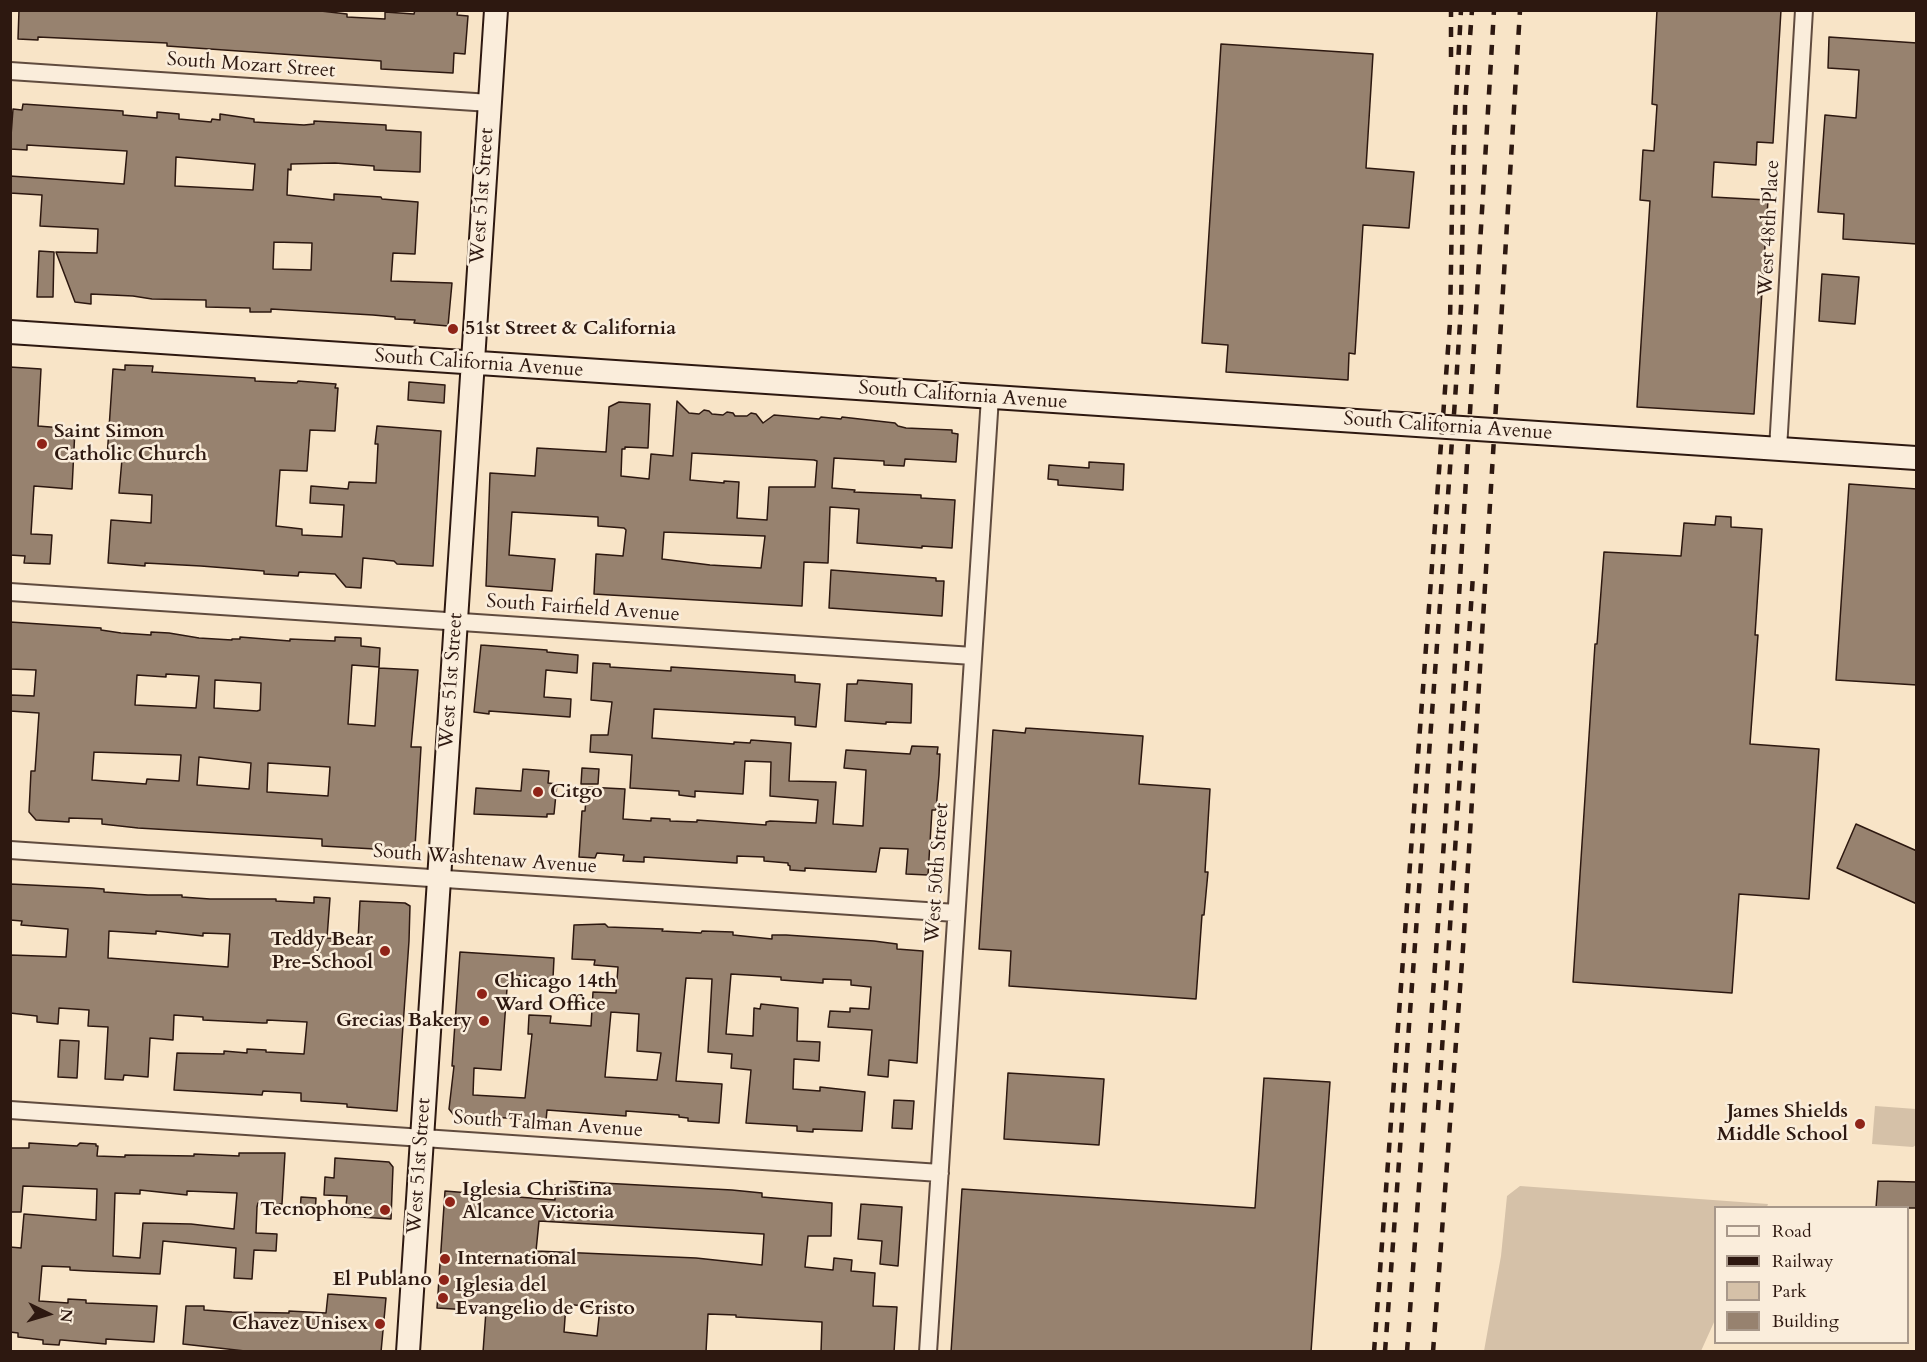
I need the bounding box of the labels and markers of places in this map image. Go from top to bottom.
place label: 51st Street & California [465,317,676,341]
marker: 51st Street & California [446,322,460,336]
place label: Saint Simon Catholic Church [54,420,207,467]
marker: Saint Simon Catholic Church [35,437,49,451]
place label: Citgo [550,780,603,804]
marker: Citgo [531,785,545,799]
place label: Teddy Bear Pre-School [270,928,373,975]
marker: Teddy Bear Pre-School [378,944,392,958]
place label: Chicago 14th Ward Office [494,970,617,1017]
marker: Chicago 14th Ward Office [475,987,489,1001]
place label: Grecias Bakery [336,1009,472,1033]
marker: Grecias Bakery [477,1014,491,1028]
place label: James Shields Middle School [1717,1100,1848,1147]
marker: James Shields Middle School [1853,1117,1867,1131]
place label: Iglesia Christina Alcance Victoria [462,1178,614,1225]
marker: Iglesia Christina Alcance Victoria [443,1195,457,1209]
place label: Tecnophone [260,1198,373,1222]
marker: Tecnophone [378,1203,392,1217]
place label: International [457,1247,576,1271]
marker: International [438,1252,452,1266]
place label: El Publano [333,1268,432,1292]
marker: El Publano [437,1273,451,1287]
place label: Iglesia del Evangelio de Cristo [455,1274,635,1321]
marker: Iglesia del Evangelio de Cristo [436,1291,450,1305]
place label: Chavez Unisex [232,1312,368,1336]
marker: Chavez Unisex [373,1317,387,1331]

